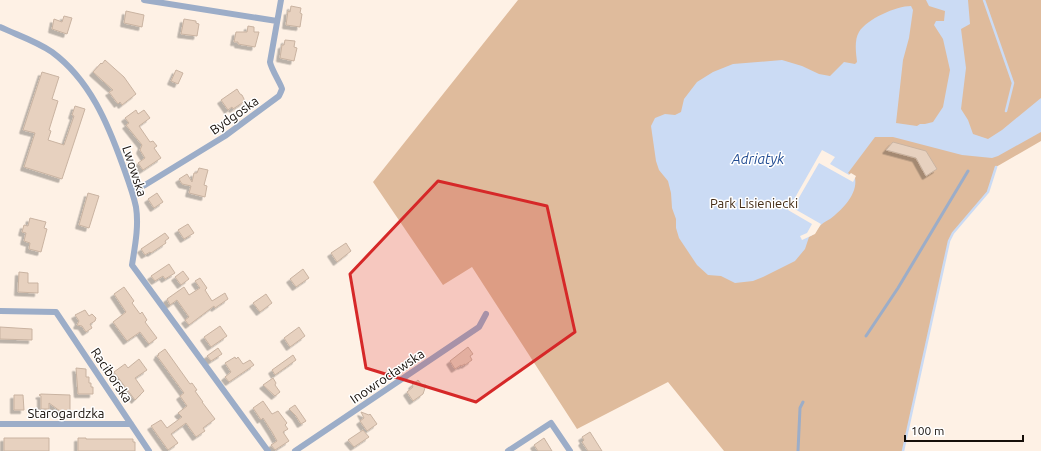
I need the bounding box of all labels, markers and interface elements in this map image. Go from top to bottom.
street label: Bydgoska [207,93,261,137]
street label: Lwowska [120,144,150,198]
water label: Adriatyk [731,151,785,167]
park label: Park Lisieniecki [710,196,798,210]
street label: Raciborska [89,345,135,405]
street label: Inowrocławska [347,346,427,406]
street label: Starogardzka [28,406,105,420]
scale bar [905,417,1023,443]
text: 100 m [911,424,944,437]

